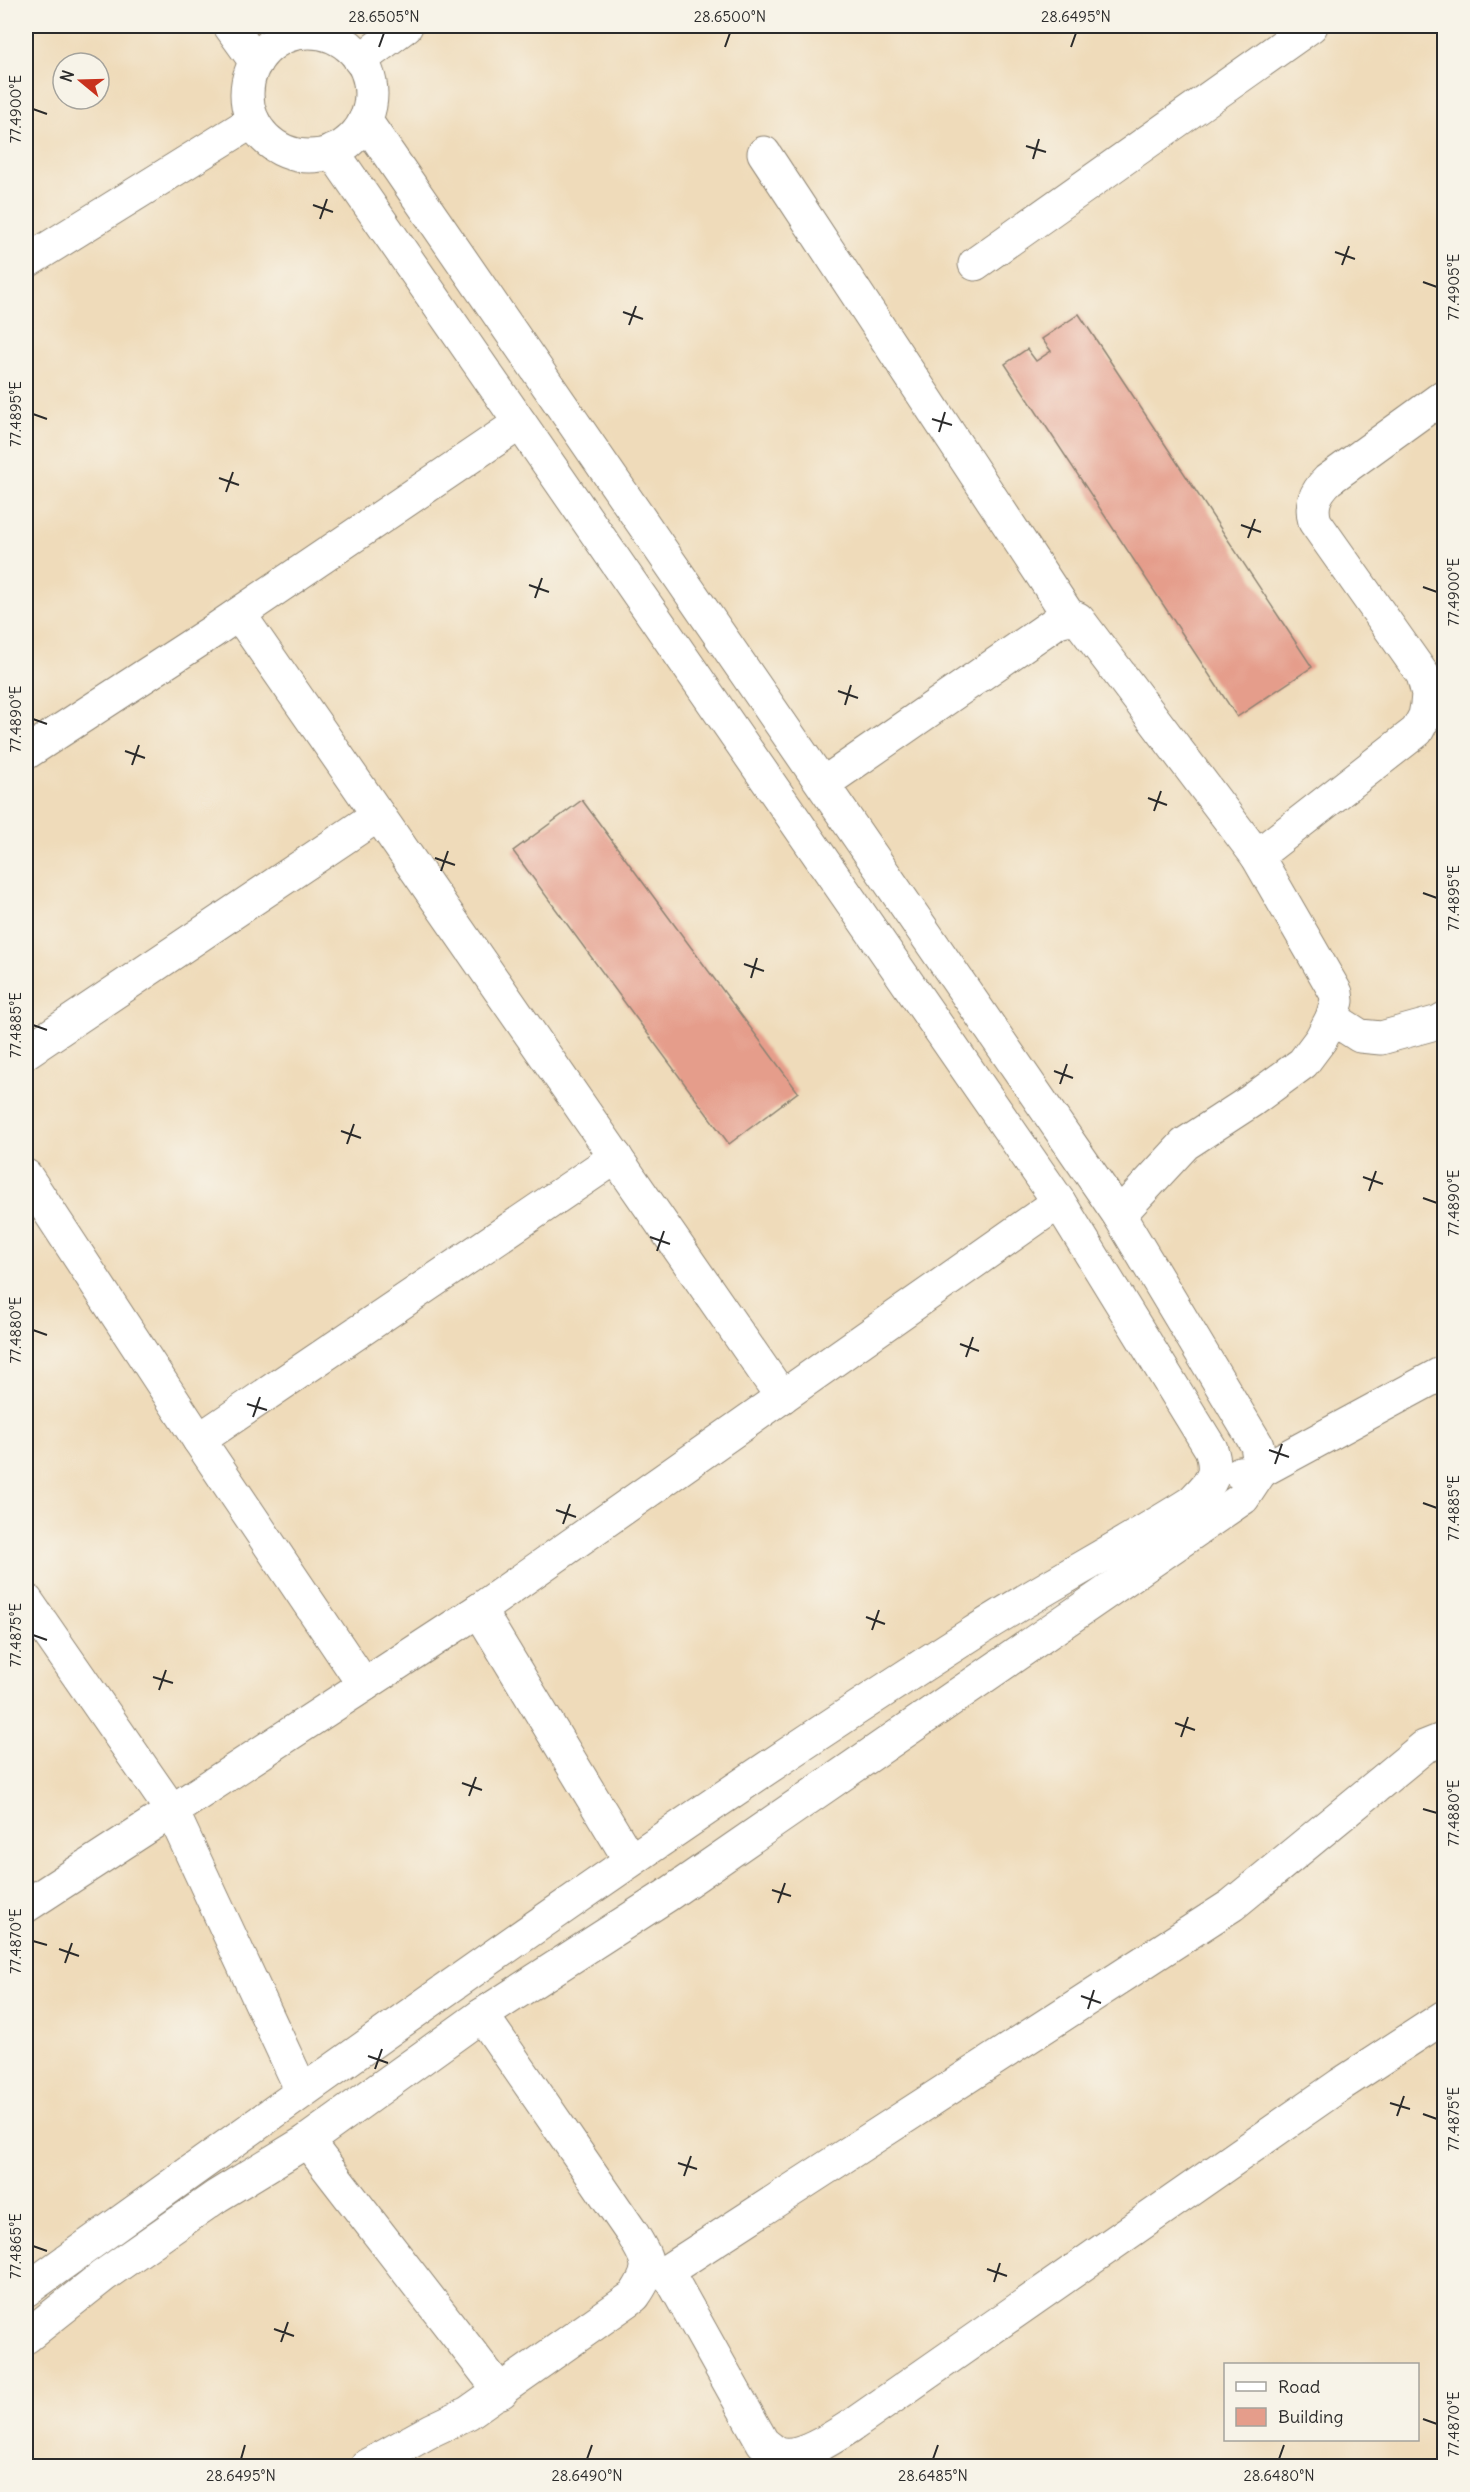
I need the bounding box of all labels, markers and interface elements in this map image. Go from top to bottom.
text: 28.6505°N [348,7,420,26]
text: 28.6500°N [694,7,766,26]
text: 28.6495°N [1041,7,1111,26]
north arrow [51,51,111,111]
text: N [56,68,78,85]
text: 77.4900°E [6,75,25,143]
text: 77.4905°E [1444,253,1463,321]
text: 77.4895°E [6,381,25,447]
text: 77.4900°E [1444,558,1463,626]
text: 77.4890°E [6,685,25,753]
text: 77.4895°E [1444,865,1463,931]
text: 77.4885°E [6,992,25,1058]
text: 77.4890°E [1444,1169,1463,1237]
text: 77.4880°E [6,1296,25,1364]
text: 77.4885°E [1444,1475,1463,1541]
text: 77.4875°E [6,1603,25,1667]
text: 77.4880°E [1444,1779,1463,1847]
text: 77.4870°E [6,1908,25,1974]
text: 77.4875°E [1444,2087,1463,2151]
text: 77.4865°E [6,2213,25,2279]
legend [1224,2363,1419,2441]
text: Road [1278,2375,1321,2398]
text: 77.4870°E [1444,2391,1463,2457]
text: Building [1278,2405,1343,2428]
text: 28.6495°N [206,2466,276,2485]
text: 28.6490°N [551,2466,623,2485]
text: 28.6485°N [898,2466,968,2485]
text: 28.6480°N [1243,2466,1315,2485]

